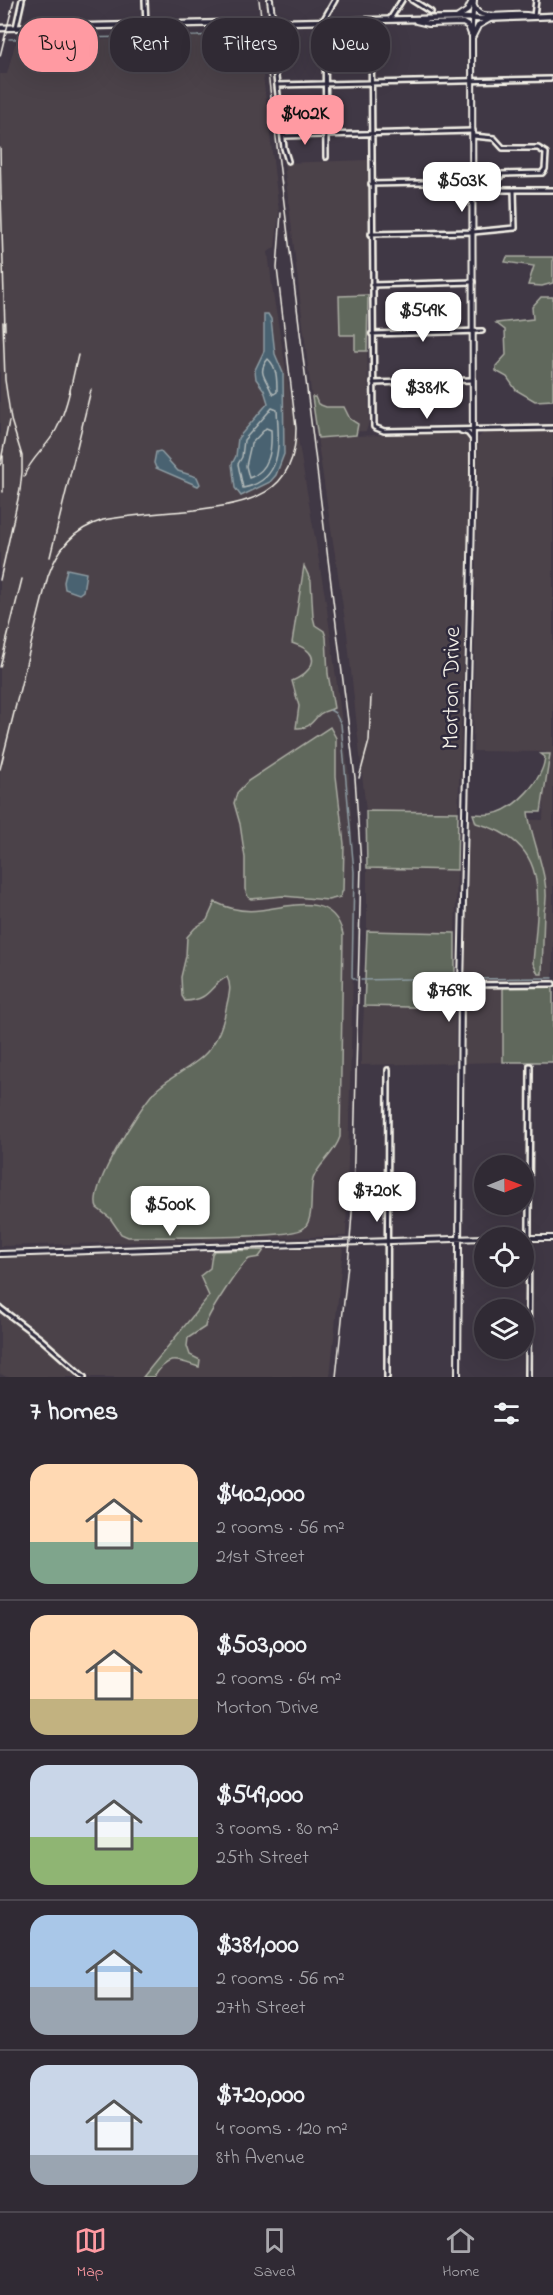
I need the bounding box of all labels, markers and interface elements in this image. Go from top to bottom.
chip: Buy [18,18,98,72]
chip: Rent [110,18,190,72]
chip: Filters [202,18,299,72]
chip: New [311,18,390,72]
pin: $402K [263,95,347,146]
text: $402K [281,100,329,129]
pin: $503K [420,162,504,213]
text: $503K [437,167,487,196]
pin: $549K [381,292,465,343]
text: $549K [399,297,447,326]
pin: $381K [385,369,469,420]
text: $381K [405,374,449,403]
street label: Morton Drive [434,626,471,750]
pin: $769K [407,972,491,1023]
text: $769K [427,977,471,1006]
north arrow [474,1155,534,1215]
map controls [474,1155,534,1359]
pin: $720K [335,1172,419,1223]
text: $720K [353,1177,401,1206]
pin: $500K [128,1186,212,1237]
text: $500K [145,1191,195,1220]
button: locate [474,1227,534,1287]
button: layers [474,1299,534,1359]
text: 7 homes [30,1394,118,1432]
icon: filters [490,1397,523,1430]
text: $402,000 [216,1476,305,1514]
icon: home [78,1488,150,1560]
text: 2 rooms · 56 m² [216,1514,345,1543]
text: 21st Street [216,1543,305,1572]
text: $503,000 [216,1627,307,1665]
icon: home [78,1639,150,1711]
text: 2 rooms · 64 m² [216,1665,341,1694]
text: Morton Drive [216,1694,318,1723]
text: $549,000 [216,1777,303,1815]
icon: home [78,1789,150,1861]
text: 3 rooms · 80 m² [216,1815,339,1844]
text: 25th Street [216,1844,309,1873]
text: $381,000 [216,1927,299,1965]
icon: home [78,1939,150,2011]
text: 2 rooms · 56 m² [216,1965,345,1994]
text: 27th Street [216,1994,306,2023]
text: $720,000 [216,2077,305,2115]
icon: home [78,2089,150,2161]
text: 4 rooms · 120 m² [216,2115,348,2144]
text: 8th Avenue [216,2144,305,2173]
tab: Map [74,2224,107,2284]
tab: Saved [254,2224,295,2284]
tab: Home [442,2224,479,2284]

